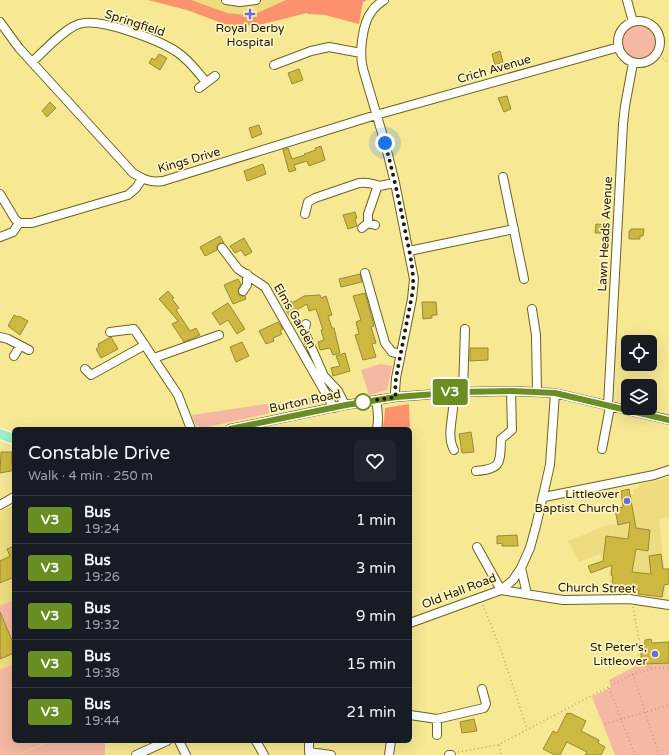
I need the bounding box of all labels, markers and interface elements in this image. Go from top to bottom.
street label: Springfield [103,7,167,39]
marker: Royal Derby Hospital [244,8,256,20]
place label: Royal Derby Hospital [215,21,285,49]
street label: Crich Avenue [456,52,532,86]
your location [375,133,395,153]
street label: Kings Drive [156,144,222,176]
street label: Lawn Heads Avenue [595,176,615,292]
street label: Elms Garden [271,281,319,351]
map controls [621,335,657,415]
button: locate [621,335,657,371]
line badge: V3 [432,379,468,405]
button: layers [621,379,657,415]
text: V3 [441,383,459,400]
street label: Burton Road [268,387,342,415]
unlabelled marker [354,393,372,411]
button: heart [354,440,396,482]
text: Constable Drive [28,442,170,464]
text: Walk · 4 min · 250 m [28,468,153,484]
place label: Littleover Baptist Church [534,487,619,515]
marker: Littleover Baptist Church [622,496,632,506]
text: Bus [84,503,111,521]
text: V3 [41,511,59,528]
text: 1 min [356,511,396,529]
text: 19:24 [84,521,120,537]
text: Bus [84,551,111,569]
text: V3 [41,559,59,576]
text: 3 min [356,559,396,577]
text: 19:26 [84,569,120,585]
street label: Old Hall Road [420,570,498,612]
street label: Church Street [558,580,637,596]
text: Bus [84,599,111,617]
text: V3 [41,607,59,624]
text: 9 min [356,607,396,625]
text: 19:32 [84,617,120,633]
place label: St Peter's, Littleover [590,640,647,668]
text: Bus [84,647,111,665]
marker: St Peter's, Littleover [650,649,660,659]
text: V3 [41,655,59,672]
text: 15 min [347,655,396,673]
text: 19:38 [84,665,120,681]
text: Bus [84,695,111,713]
text: V3 [41,703,59,720]
text: 21 min [347,703,396,721]
text: 19:44 [84,713,120,729]

